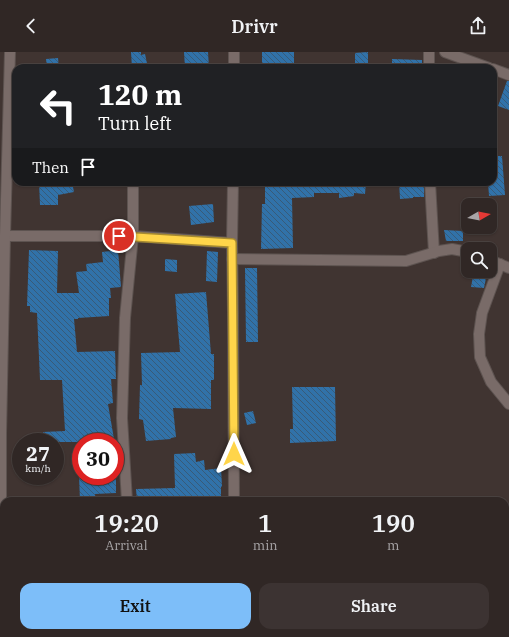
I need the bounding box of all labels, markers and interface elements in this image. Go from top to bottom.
icon: back [20,15,42,37]
text: Drivr [231,15,278,38]
icon: share [467,15,489,37]
text: 120 m [98,76,182,113]
icon: left [32,80,84,132]
text: Turn left [98,112,172,135]
icon: arrive [77,156,99,178]
text: Then [32,158,69,177]
north arrow [461,198,497,234]
map controls [461,198,497,278]
pin [102,219,136,253]
icon: arrive [108,225,130,247]
button: search [461,242,497,278]
speed limit sign: 30 [72,433,124,485]
position arrow [213,433,255,475]
text: 27 [26,440,50,467]
text: km/h [25,462,51,475]
text: 19:20 [94,507,159,539]
text: 1 [258,507,272,539]
text: 190 [372,507,415,539]
text: Arrival [105,537,148,554]
text: min [253,537,278,554]
text: m [387,537,400,554]
button: Exit [20,583,251,629]
button: Share [259,583,489,629]

